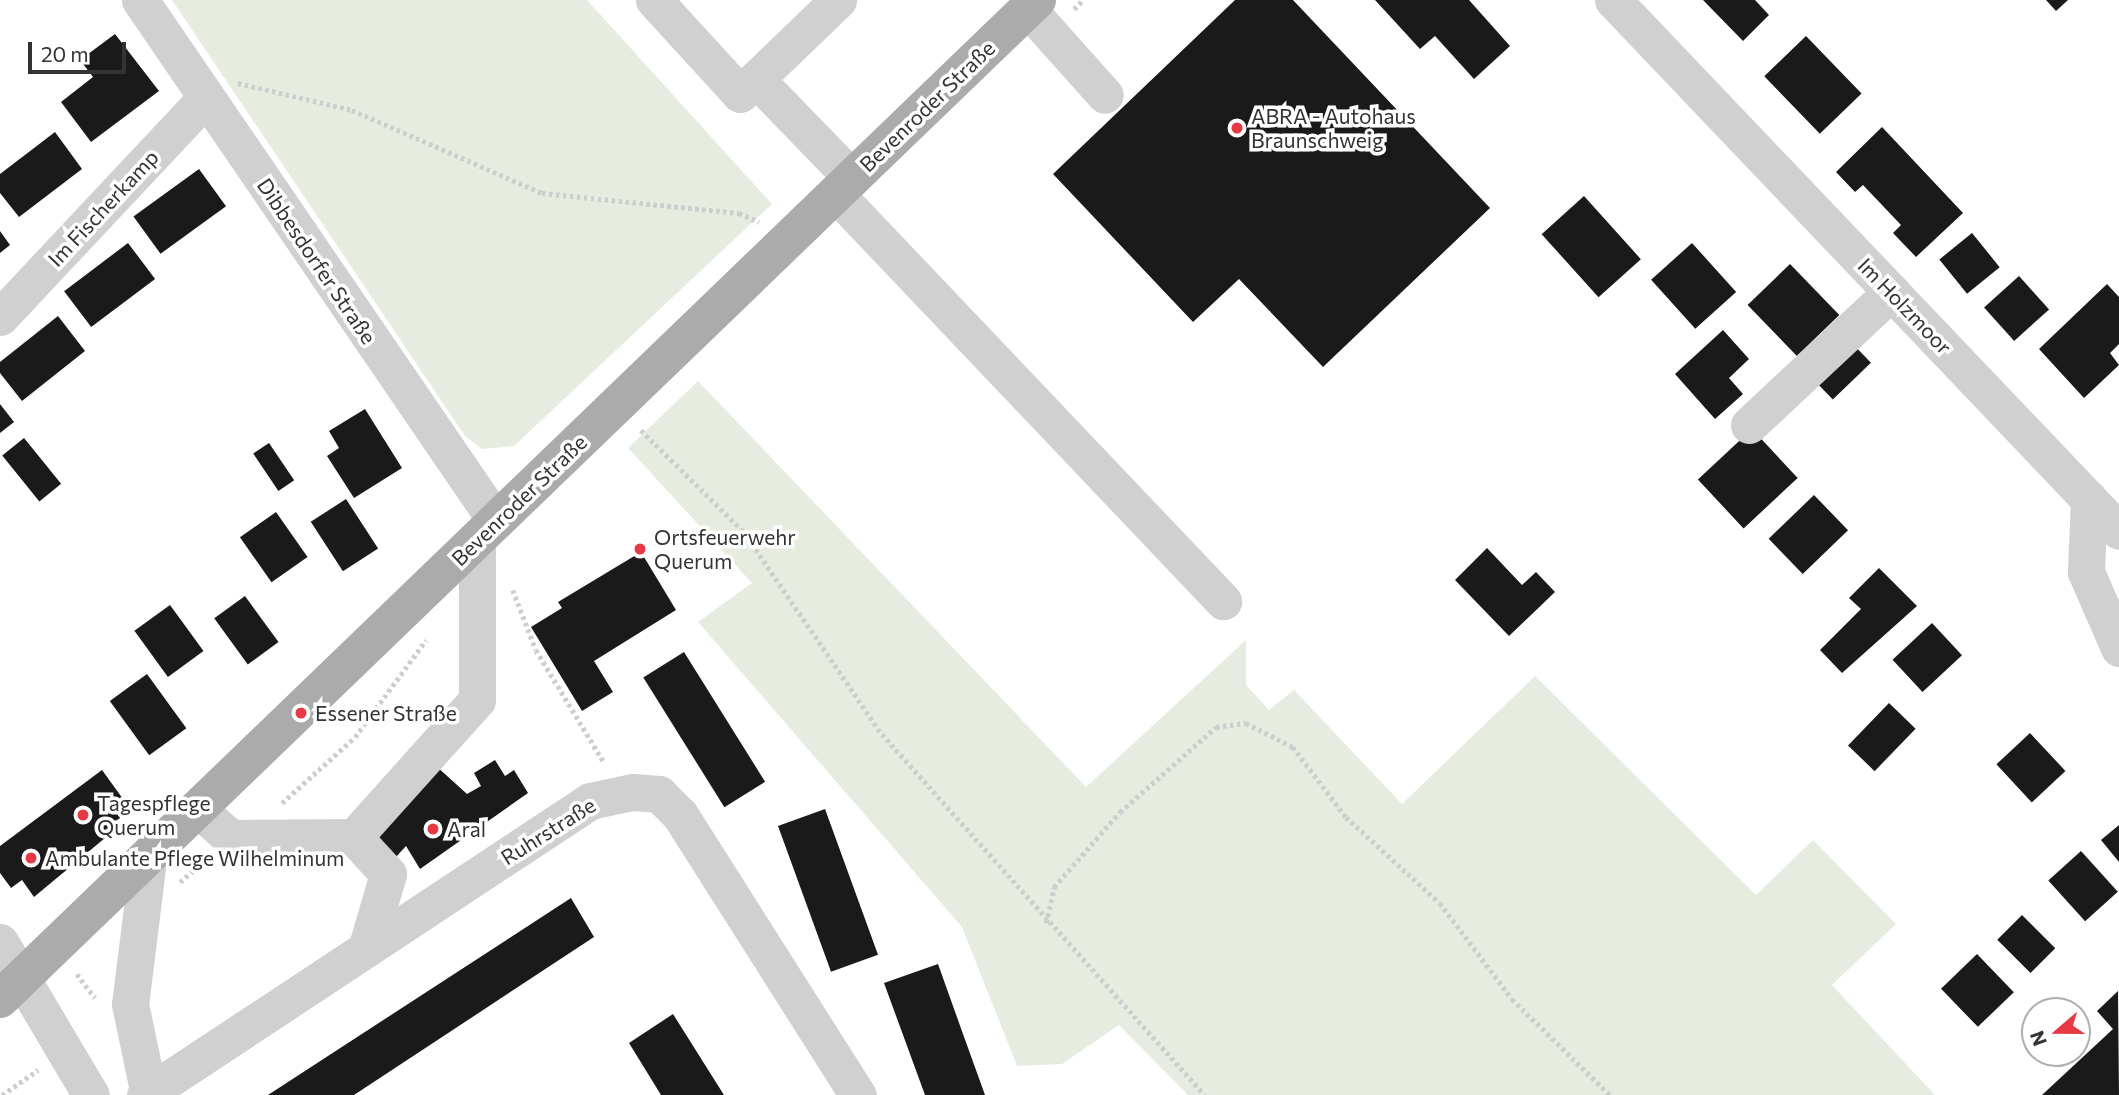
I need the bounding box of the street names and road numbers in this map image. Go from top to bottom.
street label: Bevenroder Straße [854,35,1000,177]
street label: Im Fischerkamp [43,144,163,272]
street label: Dibbesdorfer Straße [252,173,382,349]
street label: Im Holzmoor [1853,253,1957,359]
street label: Bevenroder Straße [446,429,592,571]
street label: Ruhrstraße [496,792,600,870]

